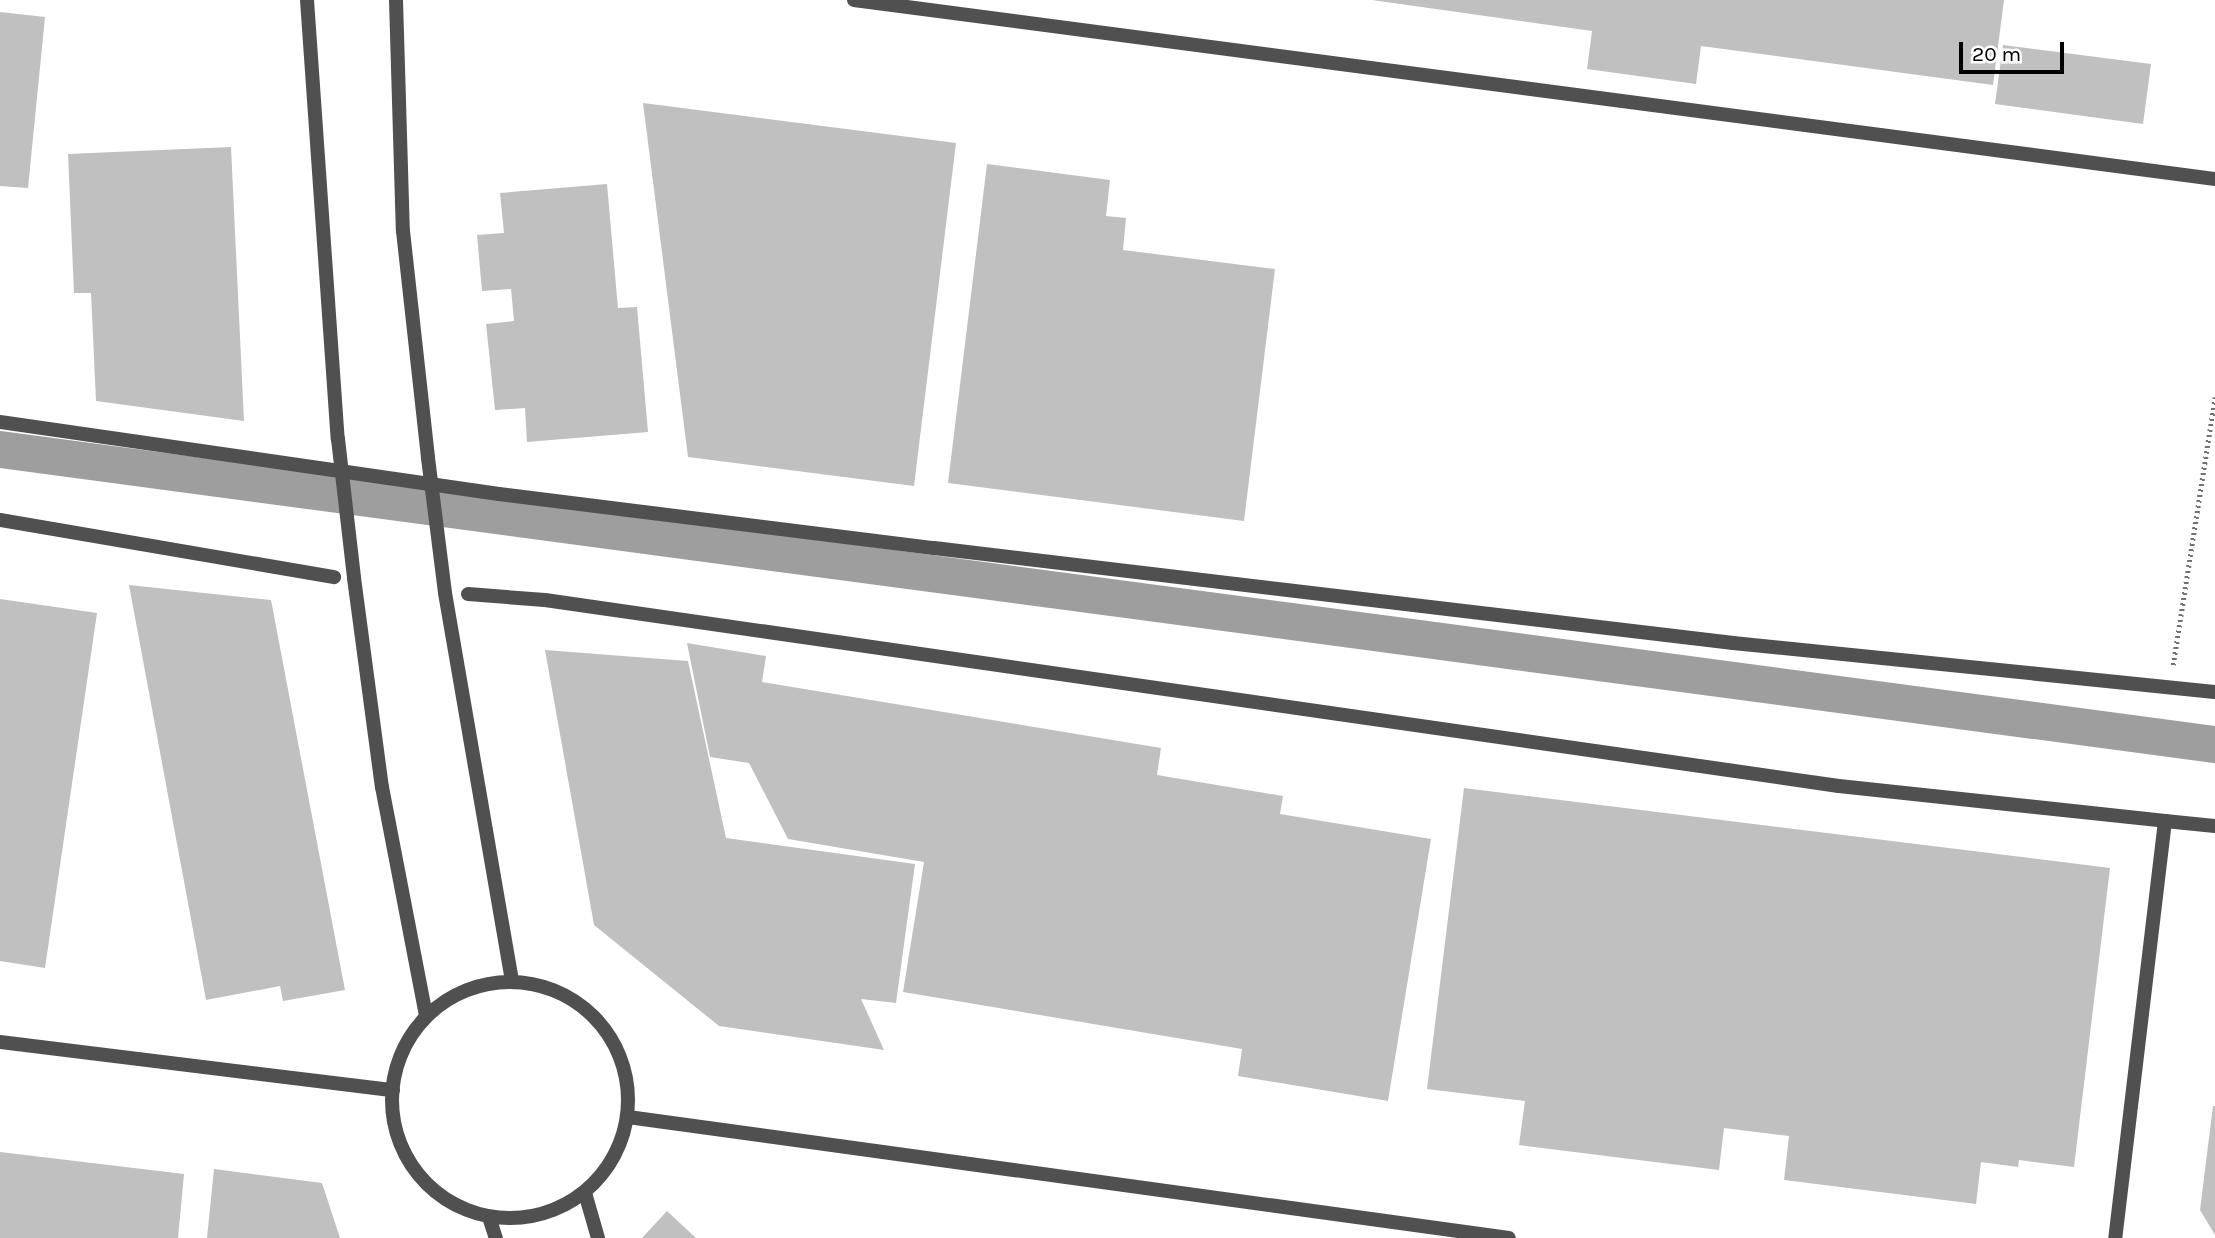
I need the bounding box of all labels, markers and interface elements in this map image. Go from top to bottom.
scale bar [1963,28,2068,72]
text: 20 m [1972,42,2021,66]

